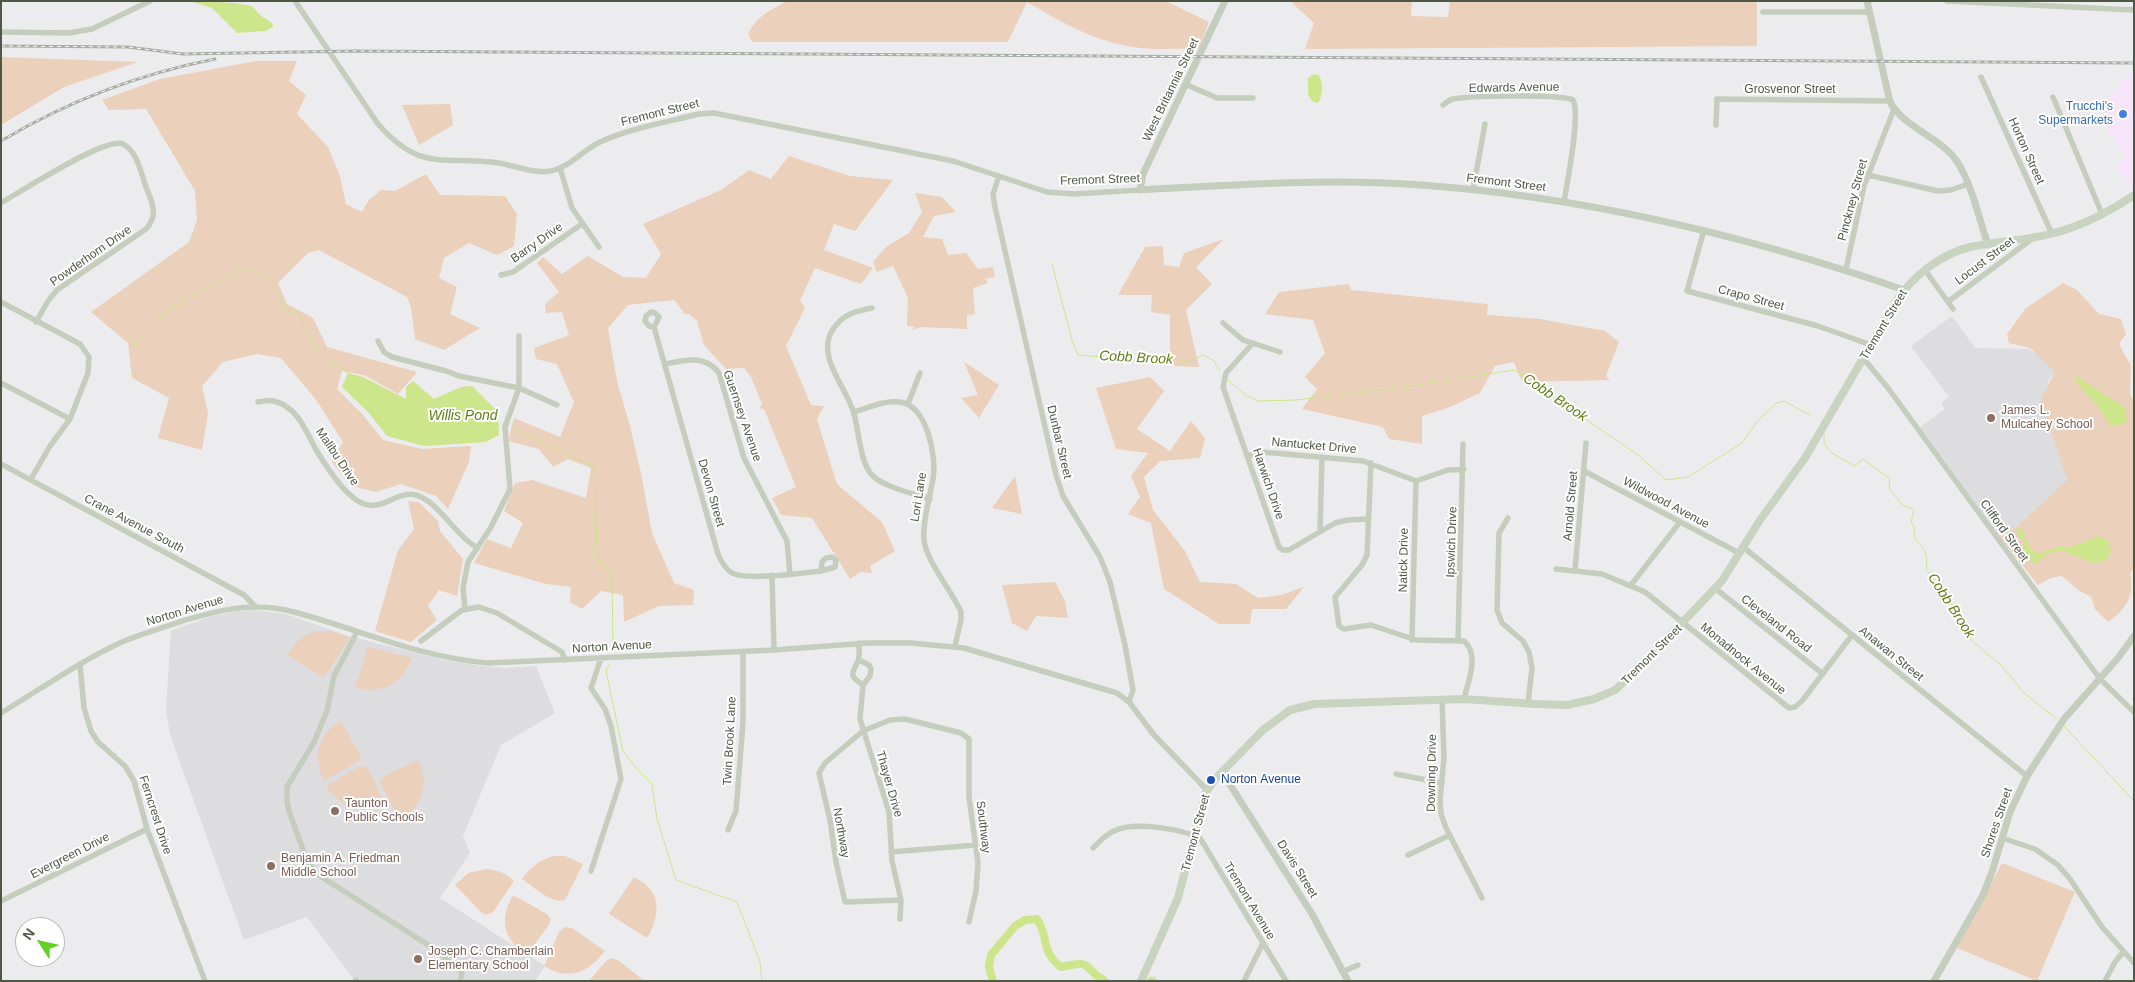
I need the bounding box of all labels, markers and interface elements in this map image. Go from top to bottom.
street label: West Britannia Street [1140,36,1202,144]
street label: Edwards Avenue [1469,80,1559,96]
street label: Grosvenor Street [1744,83,1836,97]
street label: Fremont Street [619,96,701,130]
place label: Trucchi's Supermarkets [2038,100,2113,128]
marker: Trucchi's Supermarkets [2117,108,2129,120]
street label: Horton Street [2005,115,2047,187]
street label: Pinckney Street [1835,158,1871,242]
street label: Fremont Street [1060,171,1140,189]
street label: Fremont Street [1465,171,1547,195]
street label: Barry Drive [508,220,566,266]
street label: Powderhorn Drive [48,223,134,289]
street label: Locust Street [1952,234,2018,288]
street label: Crapo Street [1716,282,1786,314]
street label: Tremont Street [1857,287,1911,363]
water label: Cobb Brook [1099,348,1173,368]
street label: Guernsey Avenue [720,368,764,464]
water label: Cobb Brook [1520,370,1590,426]
street label: Dunbar Street [1044,404,1074,480]
place label: James L. Mulcahey School [2001,404,2092,432]
water label: Willis Pond [428,408,498,424]
marker: James L. Mulcahey School [1985,412,1997,424]
street label: Malibu Drive [312,425,362,489]
street label: Nantucket Drive [1271,435,1357,457]
street label: Harwich Drive [1249,446,1287,522]
street label: Devon Street [694,457,728,529]
street label: Arnold Street [1561,470,1581,542]
street label: Lori Lane [908,471,930,523]
street label: Wildwood Avenue [1620,474,1712,532]
street label: Crane Avenue South [82,492,186,556]
street label: Clifford Street [1977,497,2031,565]
street label: Ipswich Drive [1444,506,1460,578]
street label: Natick Drive [1396,528,1412,592]
water label: Cobb Brook [1924,570,1978,642]
street label: Norton Avenue [145,592,225,630]
street label: Cleveland Road [1738,592,1814,656]
street label: Monadnock Avenue [1697,620,1789,698]
street label: Tremont Street [1619,622,1685,688]
street label: Anawan Street [1856,624,1926,684]
street label: Norton Avenue [572,638,652,656]
street label: Twin Brook Lane [720,696,740,786]
street label: Downing Drive [1424,734,1440,812]
street label: Thayer Drive [873,749,905,819]
place label: Norton Avenue [1221,773,1301,787]
street label: Ferncrest Drive [135,774,175,856]
marker: Norton Avenue [1205,774,1217,786]
street label: Shores Street [1978,786,2016,860]
street label: Tremont Street [1179,793,1213,873]
place label: Taunton Public Schools [345,797,424,825]
street label: Southway [973,800,993,854]
marker: Taunton Public Schools [329,805,341,817]
street label: Northway [830,807,852,859]
street label: Evergreen Drive [28,830,112,882]
street label: Davis Street [1274,837,1320,901]
place label: Benjamin A. Friedman Middle School [281,852,400,880]
marker: Benjamin A. Friedman Middle School [265,860,277,872]
street label: Tremont Avenue [1220,860,1278,942]
north arrow [15,917,65,967]
text: N [19,925,38,943]
place label: Joseph C. Chamberlain Elementary School [428,945,553,973]
marker: Joseph C. Chamberlain Elementary School [412,953,424,965]

